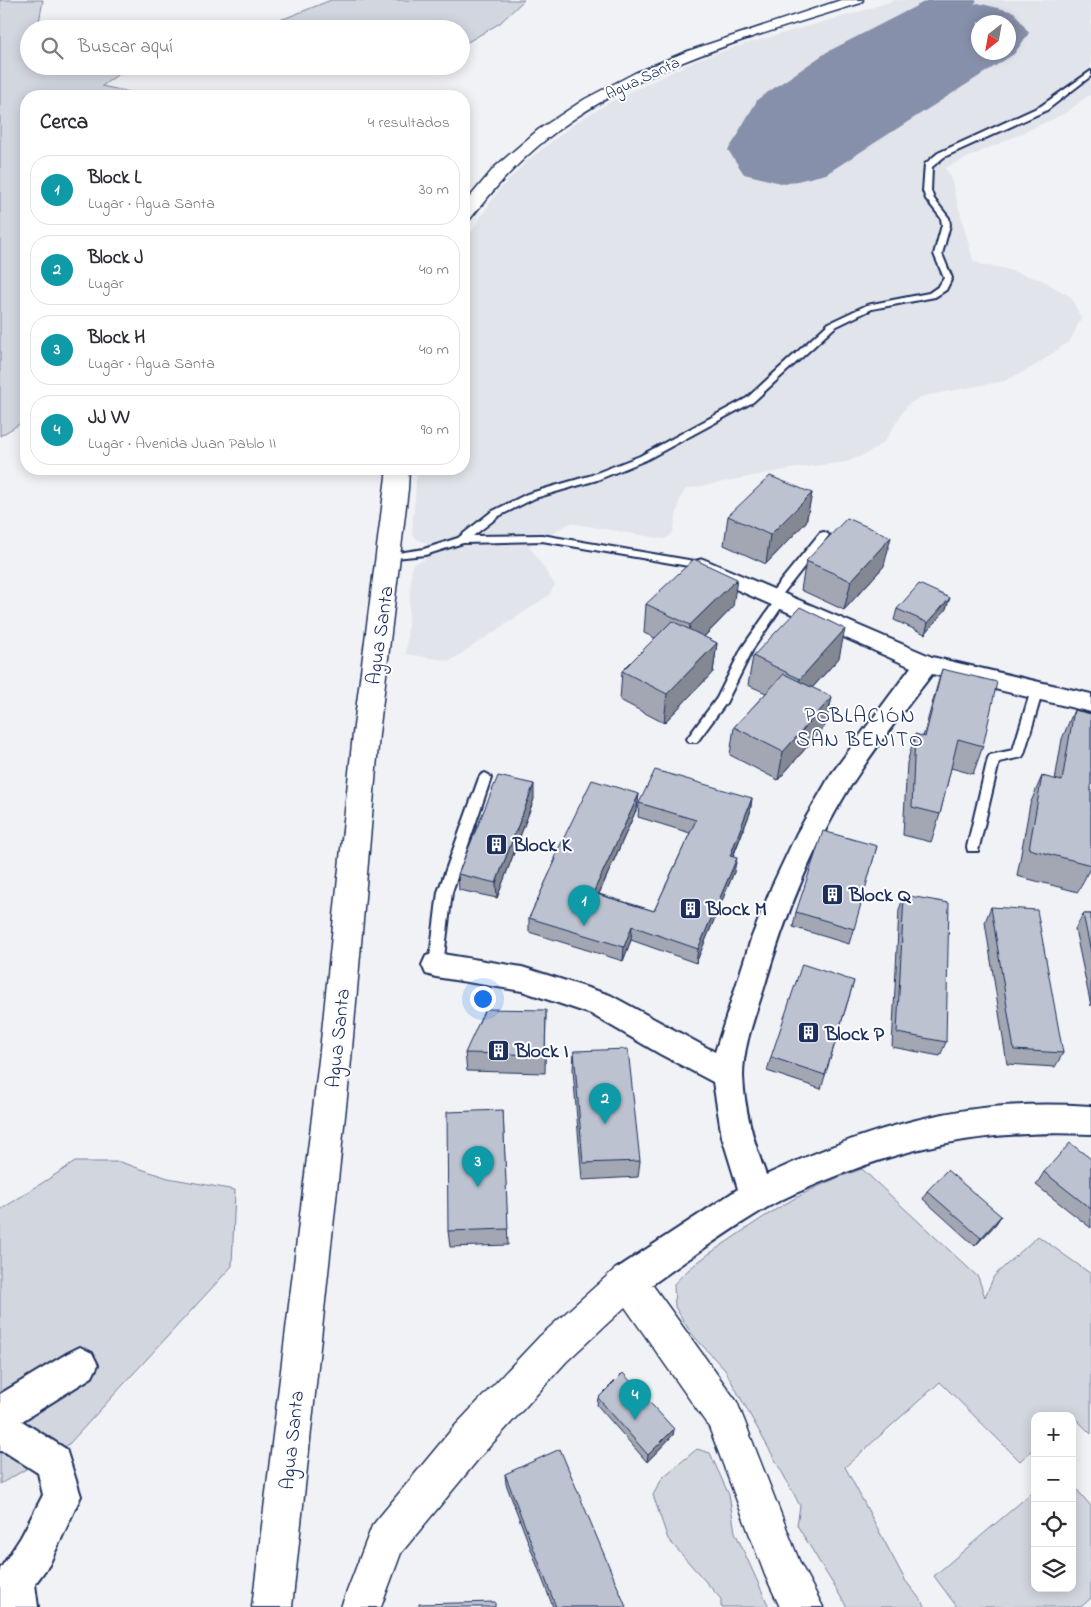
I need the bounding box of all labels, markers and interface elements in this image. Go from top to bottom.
north arrow [971,15,1016,60]
search box [20,20,470,75]
icon: search [38,34,66,62]
text: Buscar aquí [78,34,173,61]
street label: Agua Santa [602,51,684,107]
text: Cerca [40,108,88,138]
text: 4 resultados [368,111,450,135]
text: Block L [88,165,141,192]
text: 1 [54,178,60,202]
text: 30 m [419,178,449,202]
text: Lugar · Agua Santa [88,192,215,216]
text: Block J [88,245,144,272]
text: 2 [53,258,61,282]
text: 40 m [419,258,449,282]
text: Lugar [88,272,124,296]
text: Block H [88,325,145,352]
text: 3 [54,338,60,362]
text: 40 m [419,338,449,362]
text: Lugar · Agua Santa [88,352,215,376]
text: JJ VV [88,405,129,432]
text: 4 [54,418,60,442]
text: 90 m [421,418,449,442]
text: Lugar · Avenida Juan Pablo II [88,432,276,456]
street label: Agua Santa [360,584,404,687]
district label: POBLACIÓN SAN BENITO [796,702,924,756]
building icon: Block K [485,832,509,856]
place label: Block K [512,832,573,861]
building icon: Block Q [821,882,845,906]
place label: Block Q [848,882,912,911]
pin: 1 [568,885,600,926]
building icon: Block M [678,896,702,920]
place label: Block M [705,896,767,925]
your location [470,986,496,1012]
street label: Agua Santa [320,987,360,1089]
building icon: Block P [797,1021,821,1045]
place label: Block P [824,1021,885,1050]
building icon: Block I [487,1038,511,1062]
place label: Block I [514,1038,569,1067]
pin: 2 [589,1083,621,1124]
pin: 3 [462,1146,494,1187]
pin: 4 [619,1379,651,1420]
street label: Agua Santa [274,1389,314,1491]
map controls [1031,1412,1076,1592]
button: + [1031,1412,1076,1457]
button: − [1031,1457,1076,1502]
button: locate [1031,1502,1076,1547]
button: layers [1031,1547,1076,1592]

